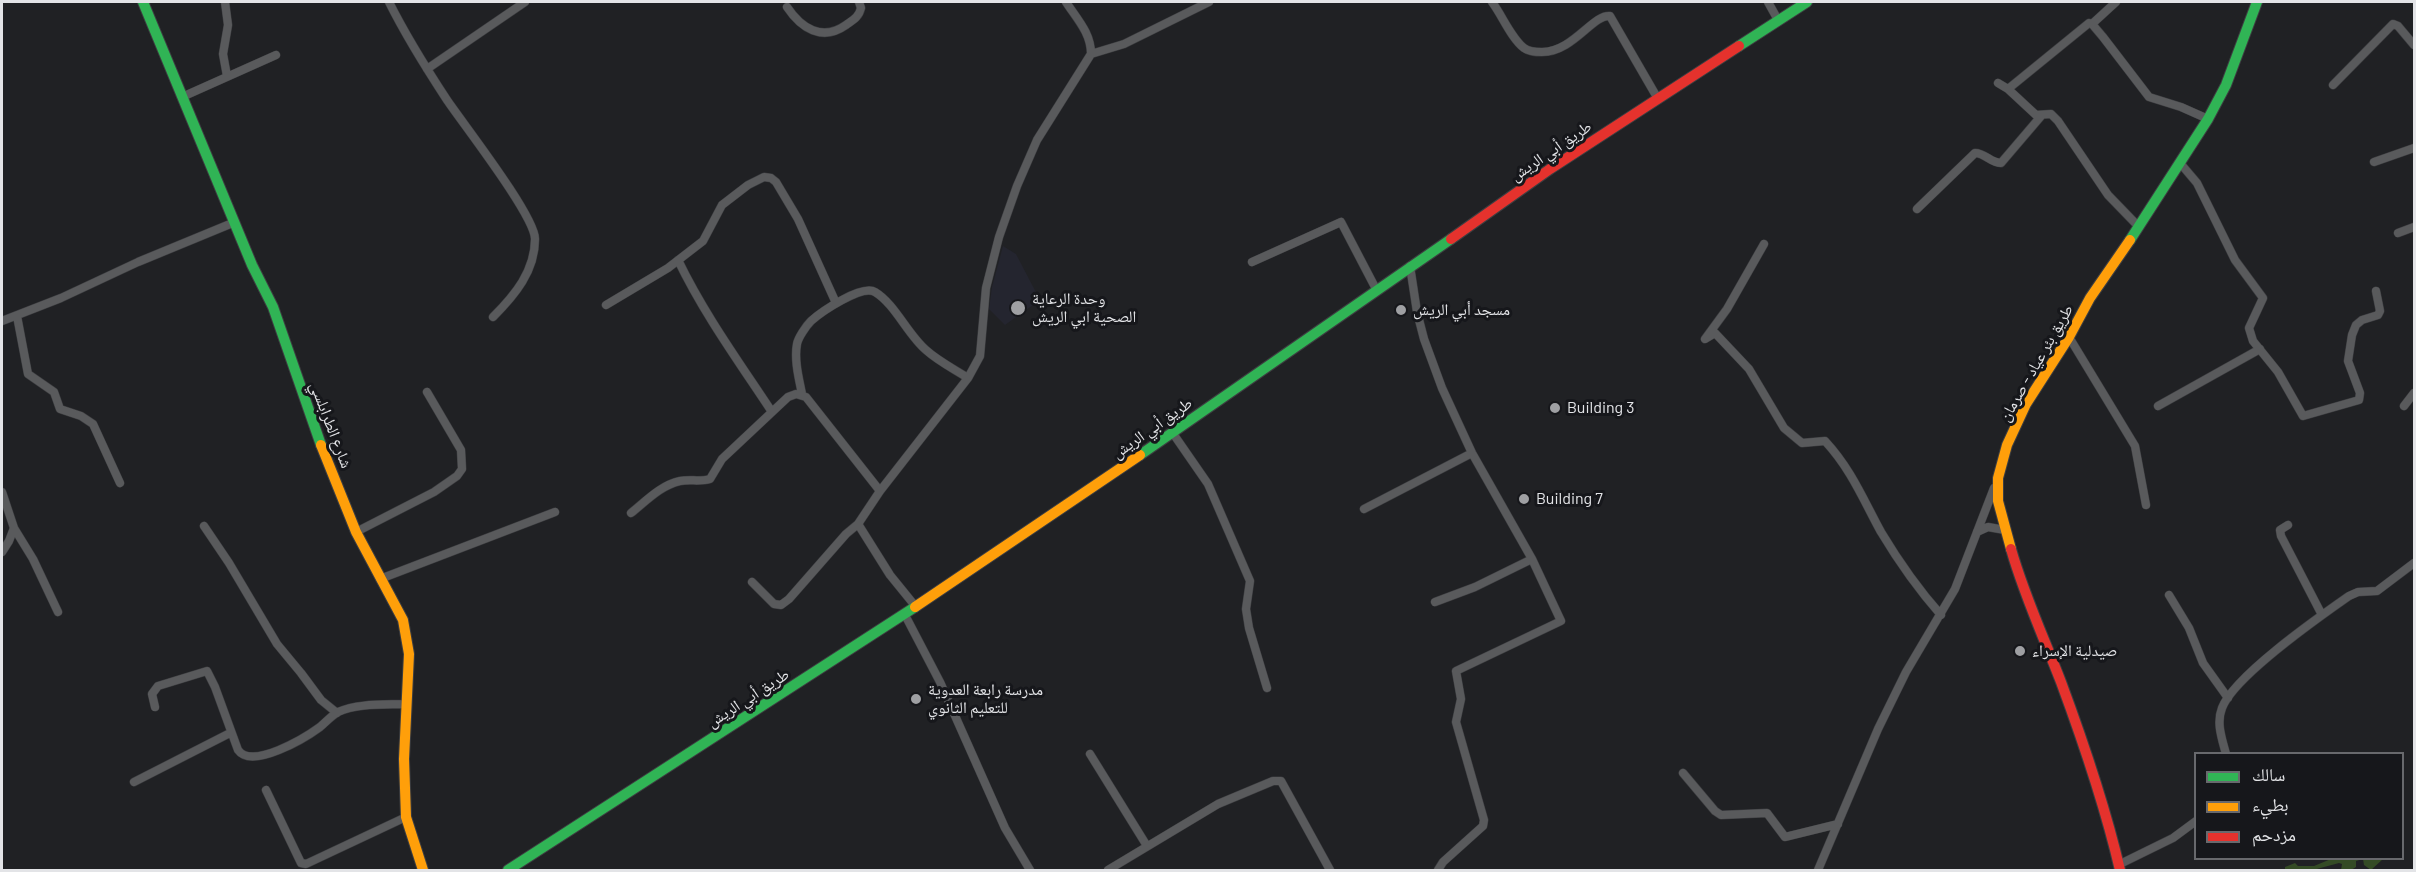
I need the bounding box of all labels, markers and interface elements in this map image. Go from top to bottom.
street label: طريق أبي الريش [1507,117,1595,185]
place label: وحدة الرعاية الصحية ابي الريش [1032,289,1136,327]
marker: وحدة الرعاية الصحية ابي الريش [1009,299,1027,317]
place label: مسجد أبي الريش [1413,300,1510,320]
street label: طريق بئر عياد - صرمان [1995,301,2077,425]
marker: مسجد أبي الريش [1394,303,1408,317]
street label: شارع الطرابلسي [306,379,356,471]
street label: طريق أبي الريش [1108,393,1196,463]
place label: Building 3 [1567,398,1635,418]
marker: Building 3 [1548,401,1562,415]
place label: Building 7 [1536,489,1603,509]
marker: Building 7 [1517,492,1531,506]
place label: صيدلية الإسراء [2032,641,2117,661]
marker: صيدلية الإسراء [2013,644,2027,658]
street label: طريق أبي الريش [703,664,793,732]
place label: مدرسة رابعة العدوية للتعليم الثانوي [928,680,1043,718]
marker: مدرسة رابعة العدوية للتعليم الثانوي [909,692,923,706]
legend [2194,752,2404,860]
text: سالك [2252,763,2285,785]
text: بطيء [2252,793,2289,815]
text: مزدحم [2252,823,2296,845]

